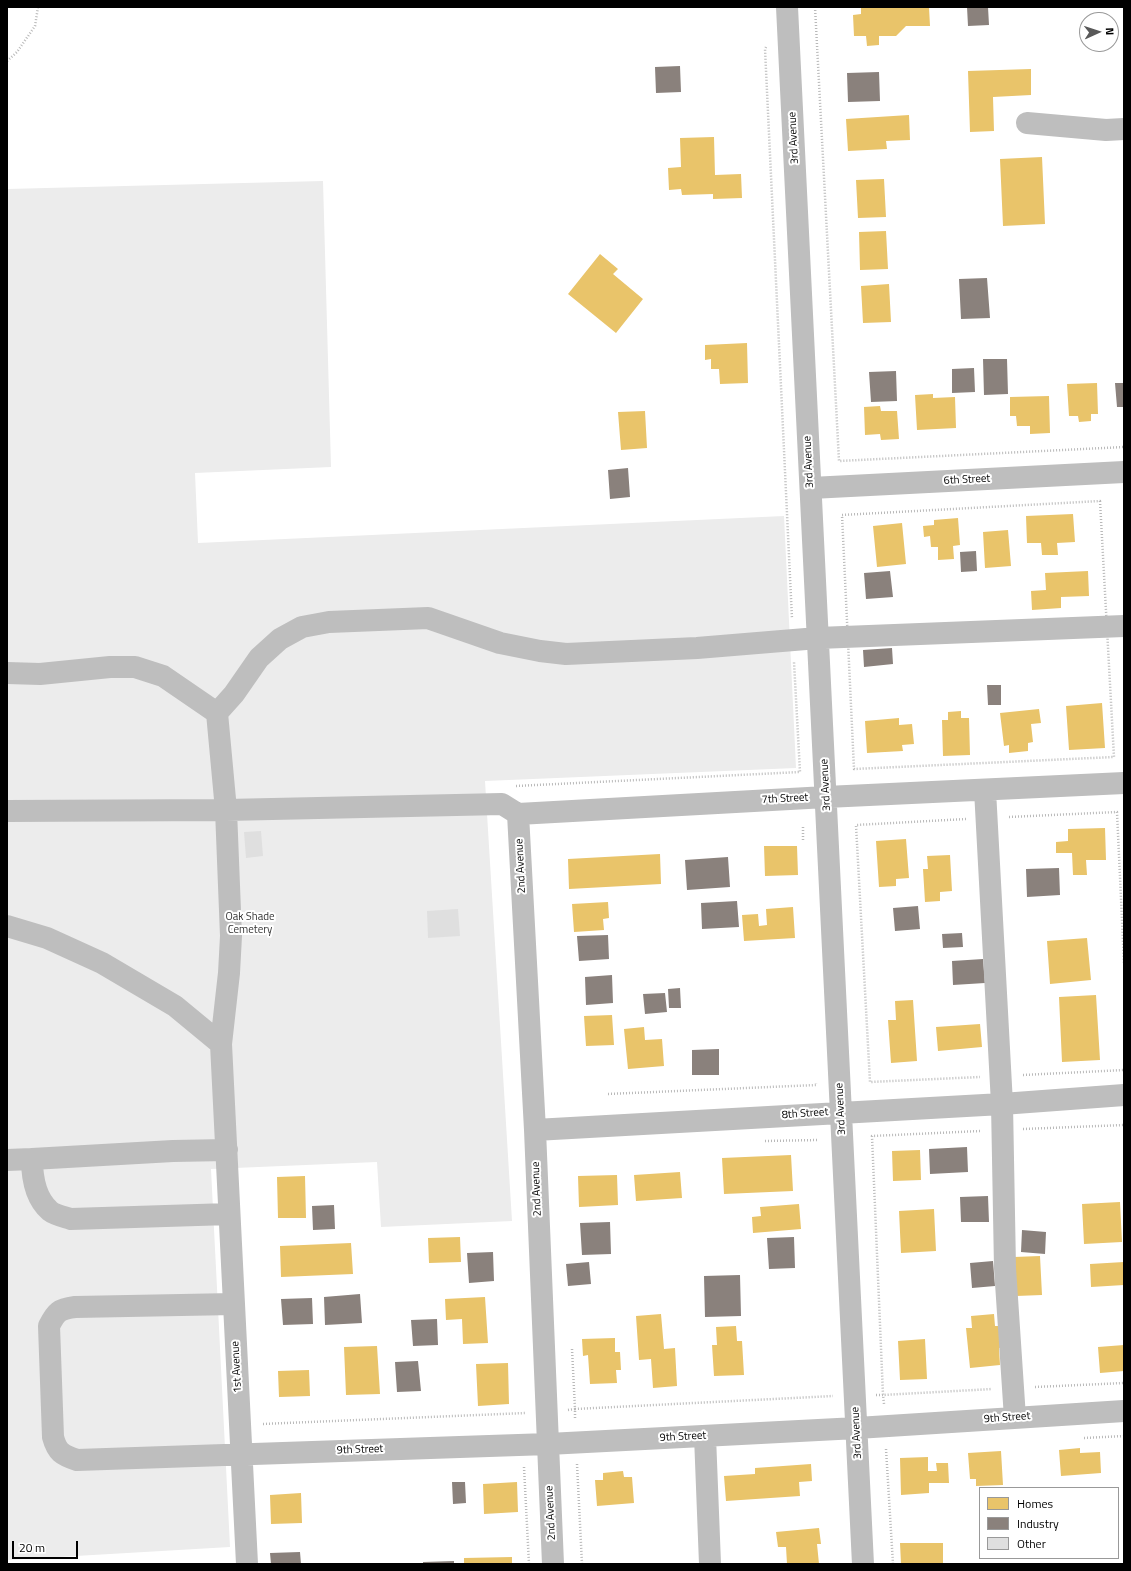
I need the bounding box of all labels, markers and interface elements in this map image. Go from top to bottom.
north arrow [1079,12,1119,52]
text: N [1102,27,1118,36]
street label: 3rd Avenue [786,111,802,165]
street label: 3rd Avenue [801,435,817,489]
street label: 6th Street [943,472,991,488]
street label: 3rd Avenue [818,758,834,812]
street label: 7th Street [761,791,809,807]
street label: 2nd Avenue [513,838,529,894]
park label: Oak Shade Cemetery [225,910,275,936]
street label: 3rd Avenue [833,1082,849,1136]
street label: 8th Street [781,1106,829,1122]
street label: 2nd Avenue [529,1161,545,1217]
street label: 1st Avenue [229,1341,245,1393]
street label: 3rd Avenue [849,1406,865,1460]
street label: 9th Street [983,1410,1031,1426]
street label: 9th Street [659,1429,707,1445]
street label: 9th Street [336,1443,384,1457]
street label: 2nd Avenue [543,1485,559,1541]
legend [979,1487,1119,1559]
text: Homes [1017,1494,1053,1513]
text: Industry [1017,1514,1059,1533]
scale bar [14,1533,80,1559]
text: Other [1017,1534,1046,1553]
text: 20 m [19,1538,45,1557]

